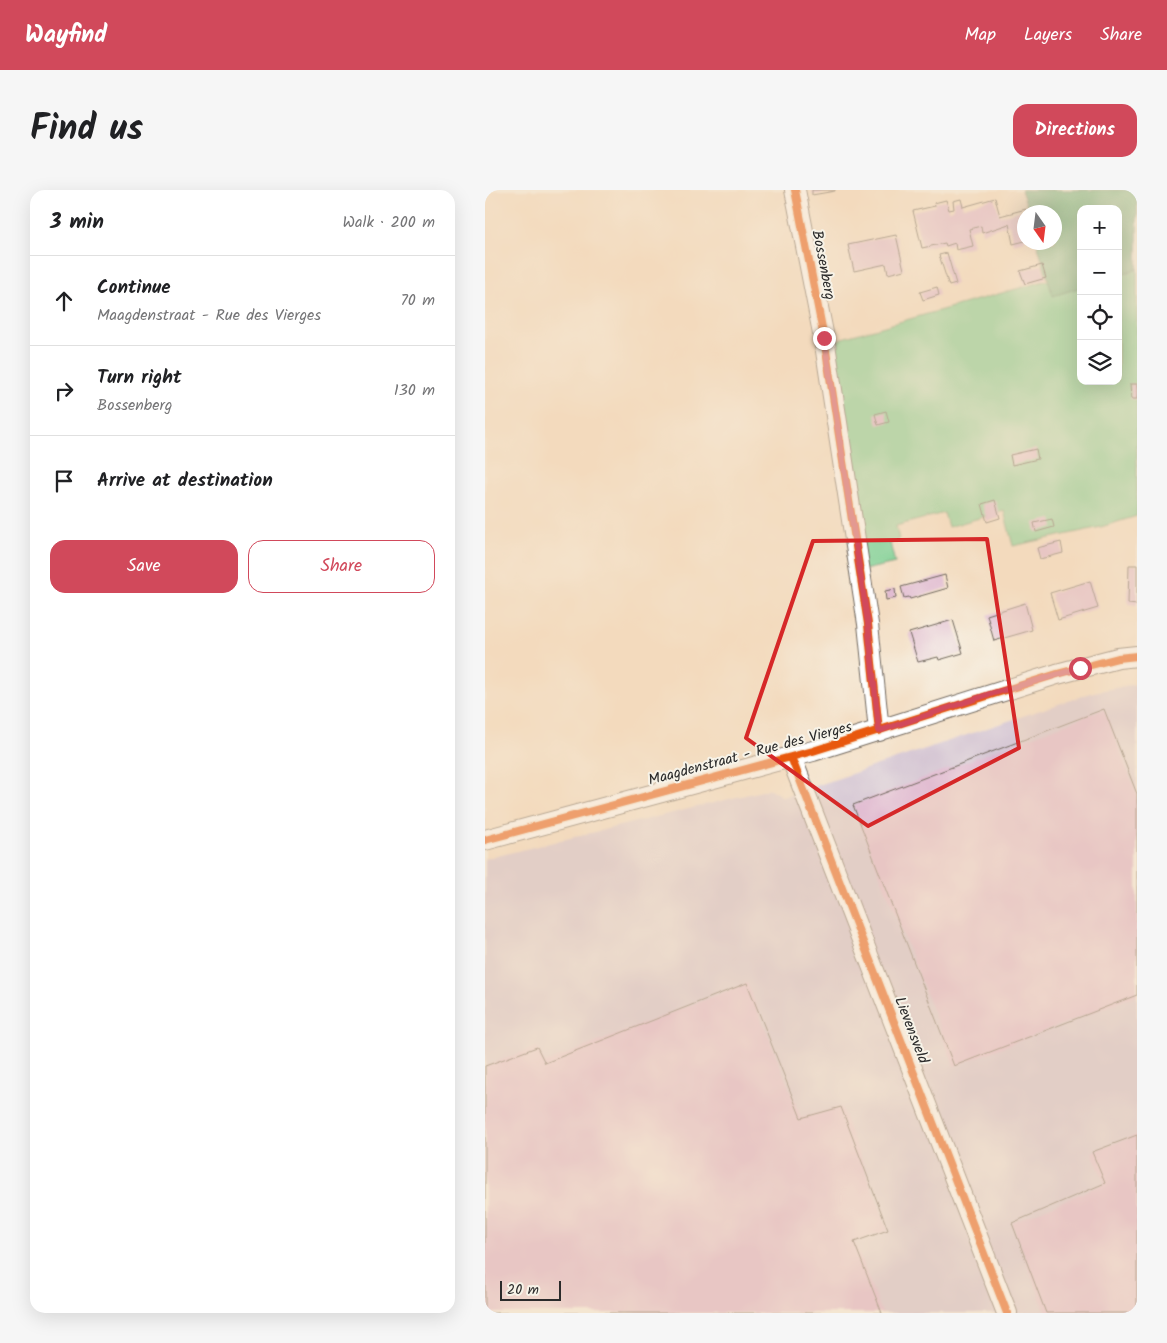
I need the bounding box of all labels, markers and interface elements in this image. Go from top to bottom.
text: Wayfind [25,16,107,55]
text: Map [965,21,996,50]
text: Layers [1024,21,1072,50]
text: Share [1100,21,1142,50]
text: Find us [30,102,143,158]
button: Directions [1013,104,1137,157]
north arrow [1017,205,1062,250]
map controls [1077,205,1122,385]
button: + [1077,205,1122,250]
text: 3 min [50,206,104,239]
text: Walk · 200 m [342,210,435,235]
street label: Bossenberg [805,228,842,302]
button: − [1077,250,1122,295]
text: Continue [97,273,170,303]
icon: ahead [50,287,78,315]
text: 70 m [400,288,435,313]
button: locate [1077,295,1122,340]
text: Maagdenstraat - Rue des Vierges [97,303,321,328]
route end [813,327,836,350]
button: layers [1077,340,1122,385]
text: Turn right [97,363,182,393]
icon: right [50,377,78,405]
text: 130 m [394,378,435,403]
text: Bossenberg [97,393,172,418]
text: Arrive at destination [97,466,273,496]
icon: arrive [50,467,78,495]
button: Save [50,540,238,593]
button: Share [248,540,435,593]
route start [1069,657,1092,680]
street label: Maagdenstraat - Rue des Vierges [646,715,855,793]
street label: Lievensveld [887,993,935,1068]
scale bar [500,1278,561,1301]
text: 20 m [507,1279,539,1301]

